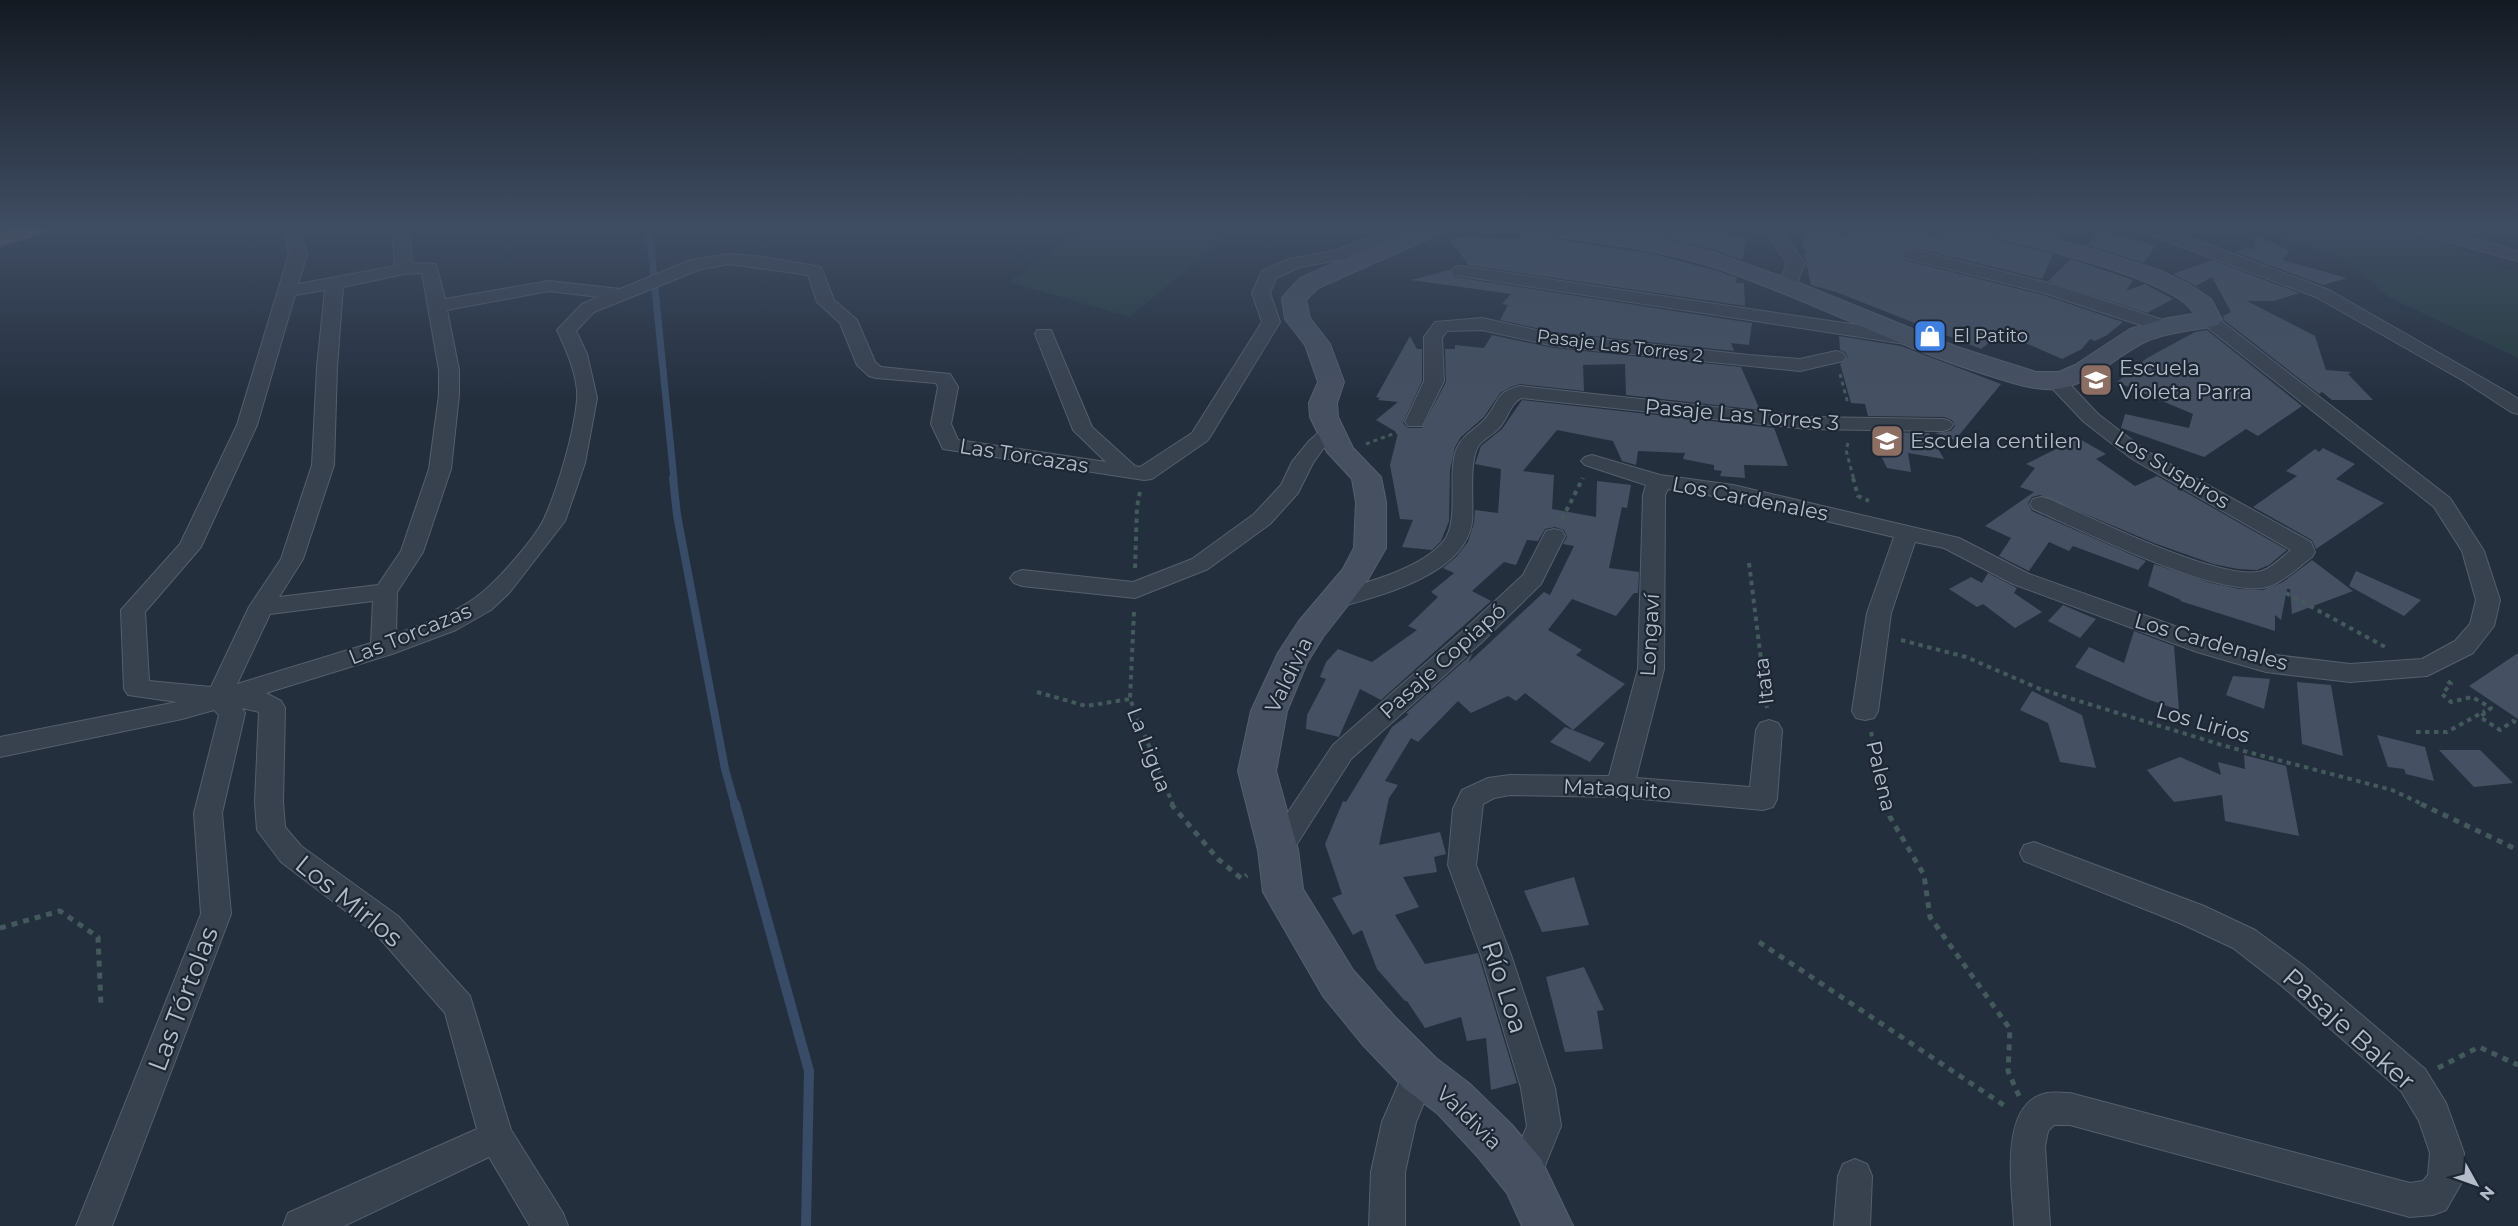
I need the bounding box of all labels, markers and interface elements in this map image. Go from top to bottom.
shop icon: El Patito [1912,318,1948,354]
street label: Pasaje Las Torres 2 [1536,325,1704,367]
place label: El Patito [1953,325,2028,347]
place label: Escuela Violeta Parra [2119,355,2252,404]
school or university icon: Escuela Violeta Parra [2078,362,2114,398]
street label: Pasaje Las Torres 3 [1644,394,1840,435]
school or university icon: Escuela centilen [1869,423,1905,459]
street label: Los Suspiros [2110,425,2234,514]
place label: Escuela centilen [1910,428,2082,453]
street label: Las Torcazas [958,433,1090,478]
street label: Los Cardenales [1670,471,1830,526]
street label: Longaví [1635,591,1664,677]
street label: Pasaje Copiapó [1374,597,1511,724]
street label: Las Torcazas [345,598,475,670]
street label: Los Cardenales [2132,608,2291,675]
street label: Valdivia [1260,633,1318,717]
street label: Itata [1748,656,1779,706]
street label: Los Lirios [2153,697,2253,748]
street label: La Ligua [1122,704,1177,796]
street label: Palena [1861,738,1902,814]
street label: Mataquito [1562,773,1672,804]
street label: Los Mirlos [289,848,409,954]
street label: Las Tórtolas [141,922,225,1076]
street label: Río Loa [1475,937,1535,1037]
street label: Pasaje Baker [2276,961,2422,1097]
street label: Valdivia [1432,1081,1507,1155]
north arrow [2446,1154,2506,1214]
text: N [2476,1182,2499,1204]

